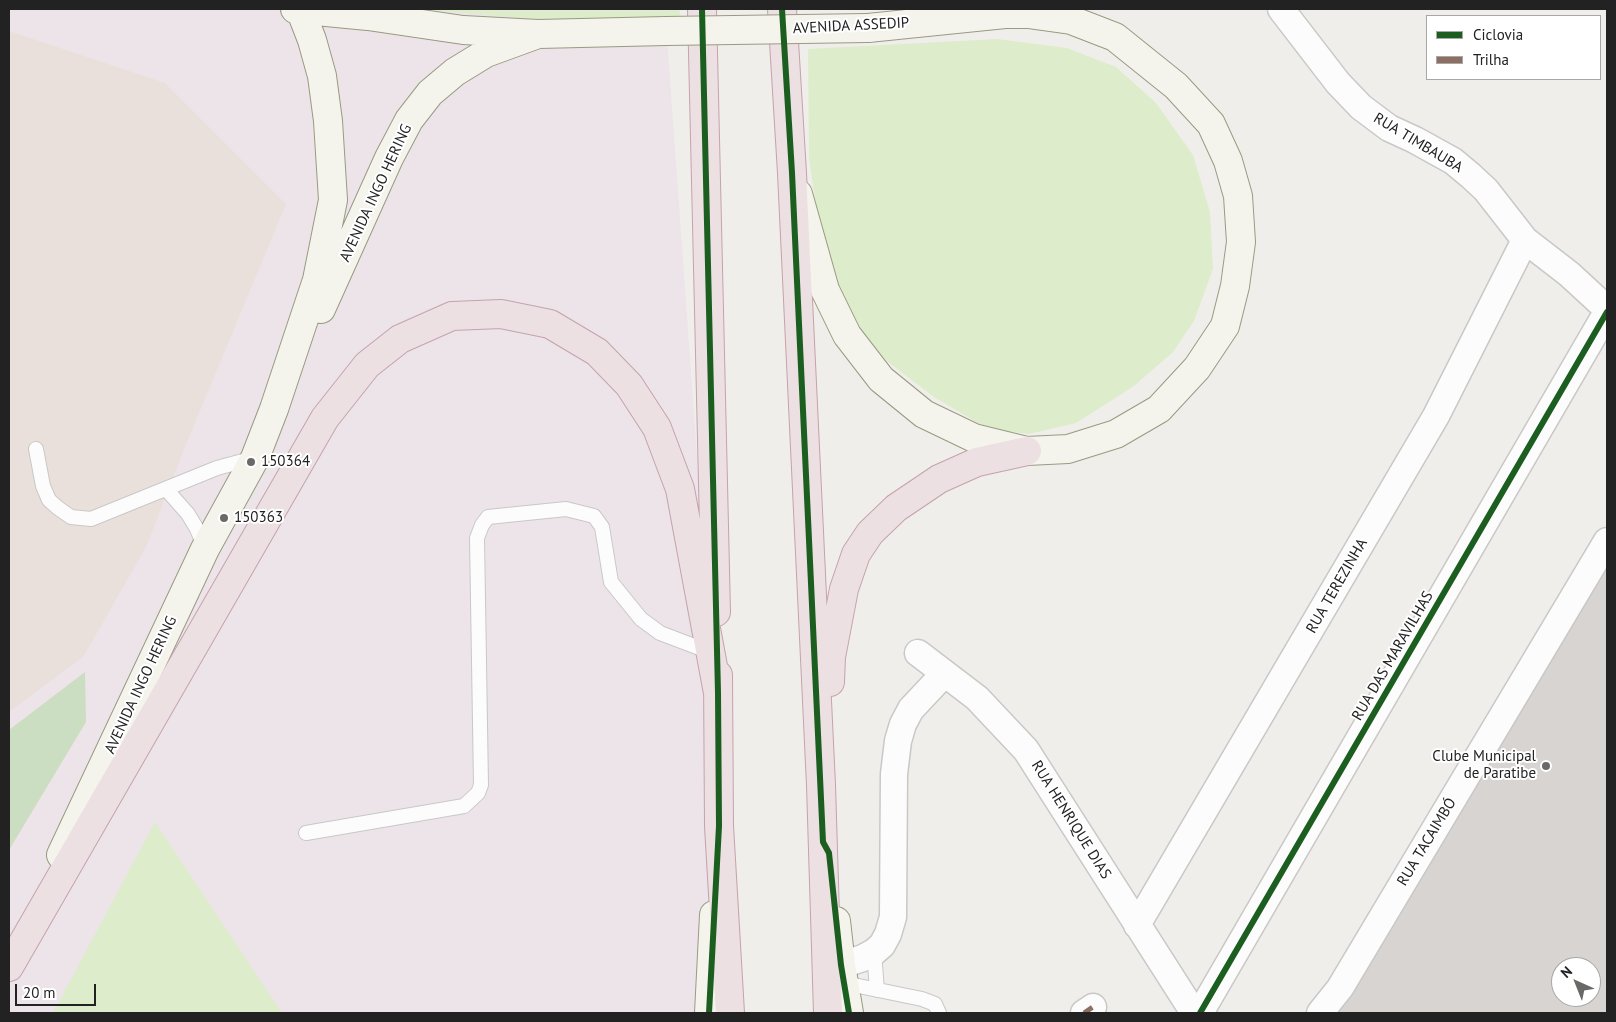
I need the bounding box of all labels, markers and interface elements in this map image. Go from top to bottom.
street label: AVENIDA ASSEDIP [792,14,910,38]
legend [1426,15,1601,80]
text: Ciclovia [1473,25,1523,44]
text: Trilha [1473,50,1509,69]
street label: RUA TIMBAUBA [1370,109,1466,177]
street label: AVENIDA INGO HERING [336,121,416,265]
place label: 150364 [261,453,310,471]
marker: 150364 [245,456,257,468]
place label: 150363 [234,509,283,527]
marker: 150363 [218,512,230,524]
street label: RUA TEREZINHA [1303,535,1371,637]
street label: RUA DAS MARAVILHAS [1349,588,1437,724]
street label: AVENIDA INGO HERING [101,613,181,757]
place label: Clube Municipal de Paratibe [1432,748,1536,783]
street label: RUA HENRIQUE DIAS [1027,758,1115,882]
marker: Clube Municipal de Paratibe [1540,760,1552,772]
street label: RUA TACAIMBÓ [1394,795,1460,889]
north arrow [1551,957,1601,1007]
text: N [1557,962,1576,982]
scale bar [18,974,99,1006]
text: 20 m [23,983,56,1002]

